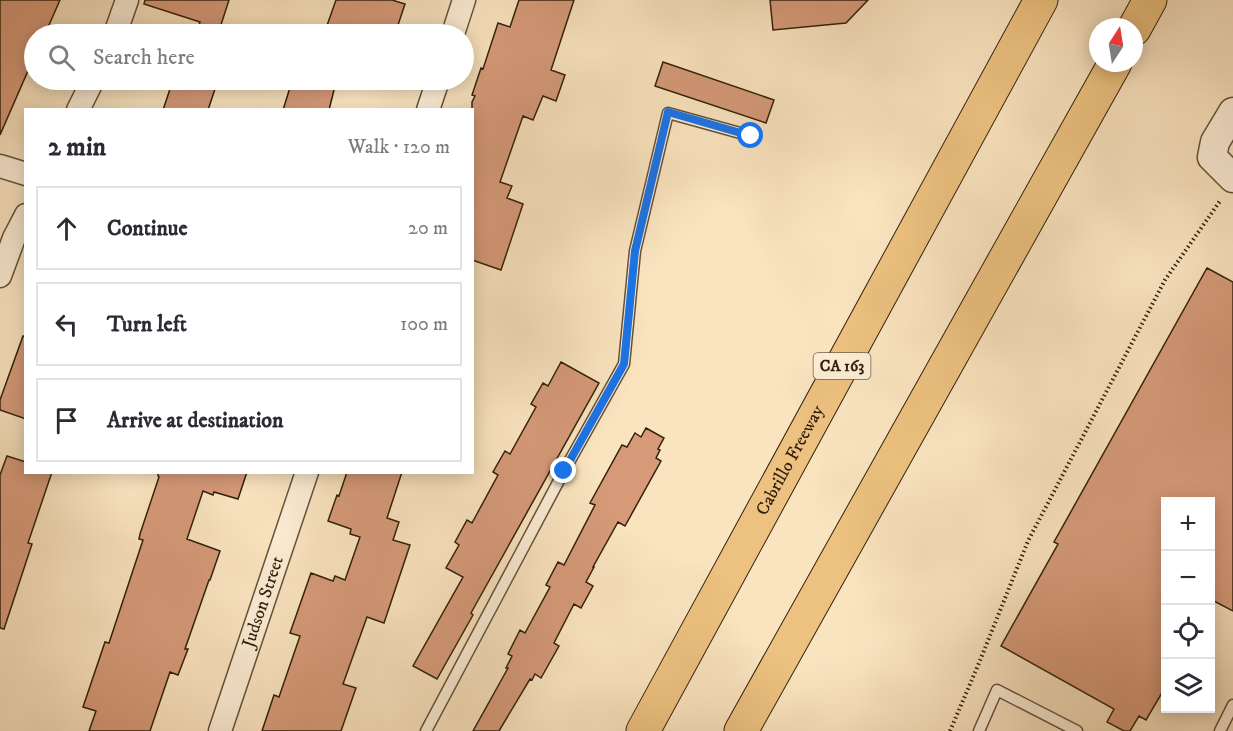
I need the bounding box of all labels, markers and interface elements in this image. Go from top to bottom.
north arrow [1089,18,1143,72]
search box [24,24,474,90]
icon: search [45,41,78,74]
text: Search here [93,44,195,71]
route start [737,122,763,148]
text: 2 min [48,131,106,164]
text: Walk · 120 m [348,135,450,160]
icon: ahead [50,212,83,245]
text: Continue [107,215,188,242]
text: 20 m [408,216,448,241]
icon: left [50,308,83,341]
text: Turn left [107,311,187,338]
text: 100 m [400,312,448,337]
road number: CA 163 [814,353,870,379]
street label: Cabrillo Freeway [751,401,829,519]
icon: arrive [50,404,83,437]
text: Arrive at destination [107,407,284,434]
route end [550,457,576,483]
map controls [1161,497,1215,713]
button: + [1161,497,1215,551]
button: − [1161,551,1215,605]
street label: Judson Street [237,553,289,653]
button: locate [1161,605,1215,659]
button: layers [1161,659,1215,713]

